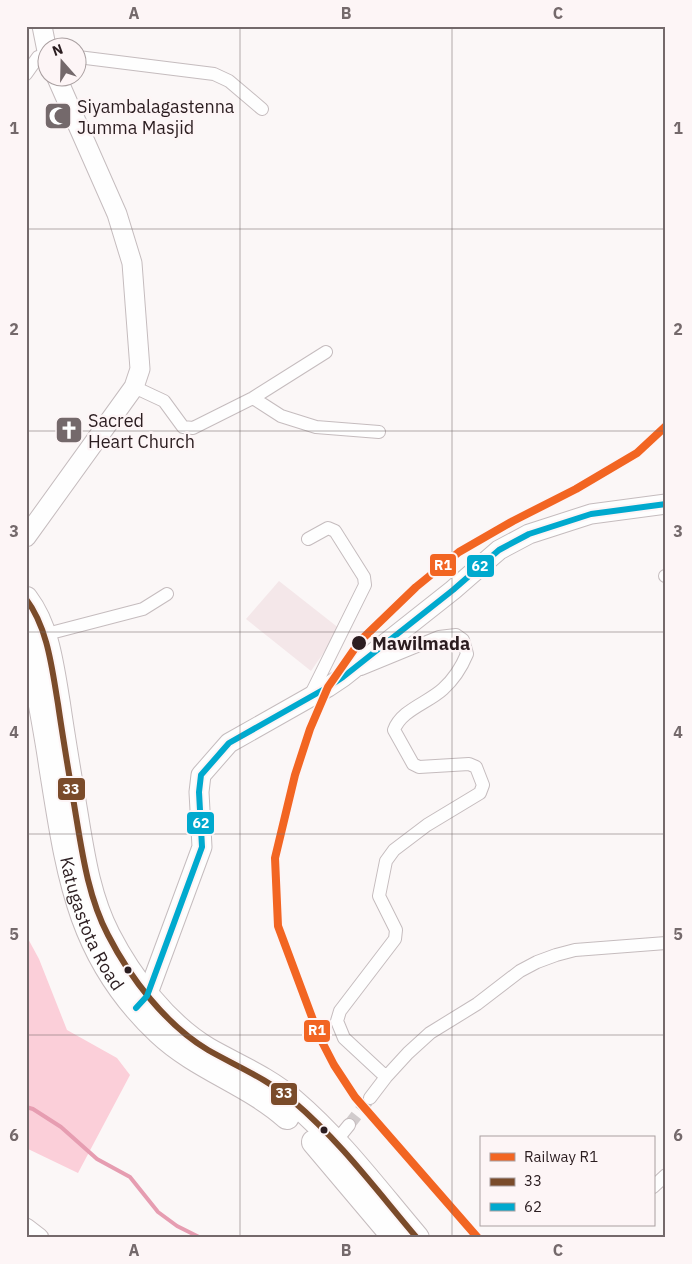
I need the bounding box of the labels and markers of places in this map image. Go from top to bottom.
place label: Siyambalagastenna Jumma Masjid [77,95,235,139]
mosque icon: Siyambalagastenna Jumma Masjid [43,101,73,131]
place label: Sacred Heart Church [88,409,195,453]
church icon: Sacred Heart Church [54,415,84,445]
place label: Mawilmada [372,632,470,655]
marker: Mawilmada [350,634,368,652]
unlabelled marker [123,965,133,975]
unlabelled marker [319,1125,329,1135]

